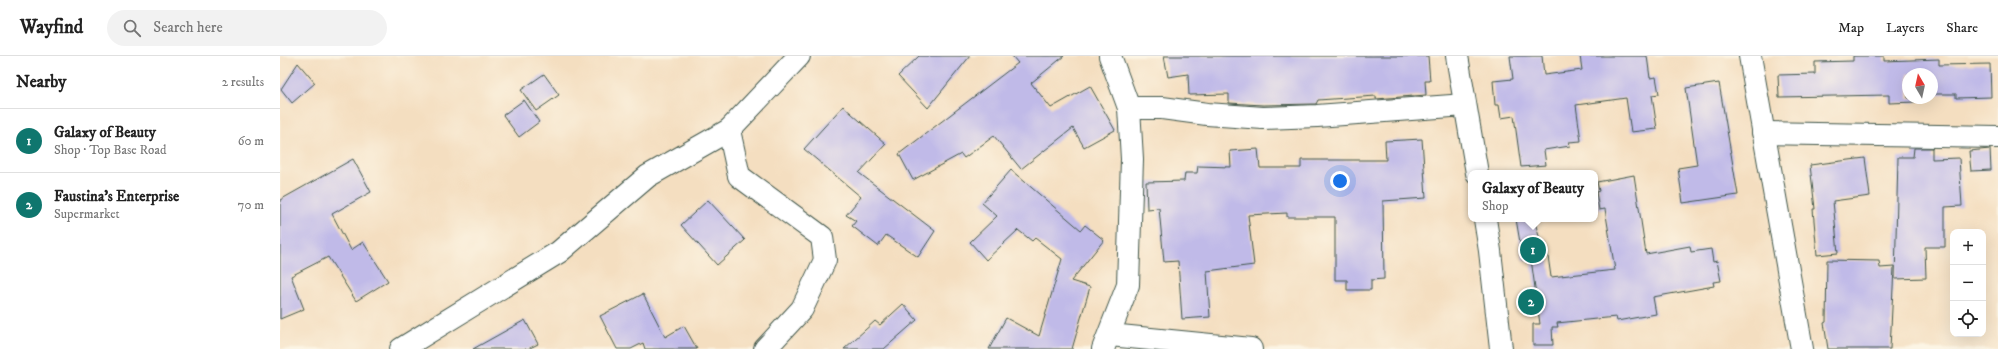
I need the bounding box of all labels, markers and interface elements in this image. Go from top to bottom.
search box [107,10,387,46]
text: Wayfind [20,16,83,39]
icon: search [121,17,143,39]
text: Search here [153,18,223,37]
text: Map [1838,19,1864,37]
text: Layers [1886,19,1924,37]
text: Share [1946,19,1978,37]
north arrow [1902,68,1938,104]
text: Nearby [16,71,66,93]
text: 2 results [222,74,264,90]
text: Galaxy of Beauty [54,123,156,142]
text: 1 [27,133,31,149]
text: 60 m [238,133,264,149]
text: Shop · Top Base Road [54,142,166,158]
popup [1468,170,1598,222]
your location [1330,171,1350,191]
text: Galaxy of Beauty [1482,179,1584,198]
text: Faustina's Enterprise [54,187,179,206]
text: 2 [26,197,32,213]
text: 70 m [238,197,264,213]
text: Shop [1482,198,1508,214]
text: Supermarket [54,206,120,222]
map controls [1950,229,1986,337]
button: + [1950,229,1986,265]
pin: 1 [1520,235,1546,265]
button: − [1950,265,1986,301]
pin: 2 [1518,287,1544,317]
button: locate [1950,301,1986,337]

